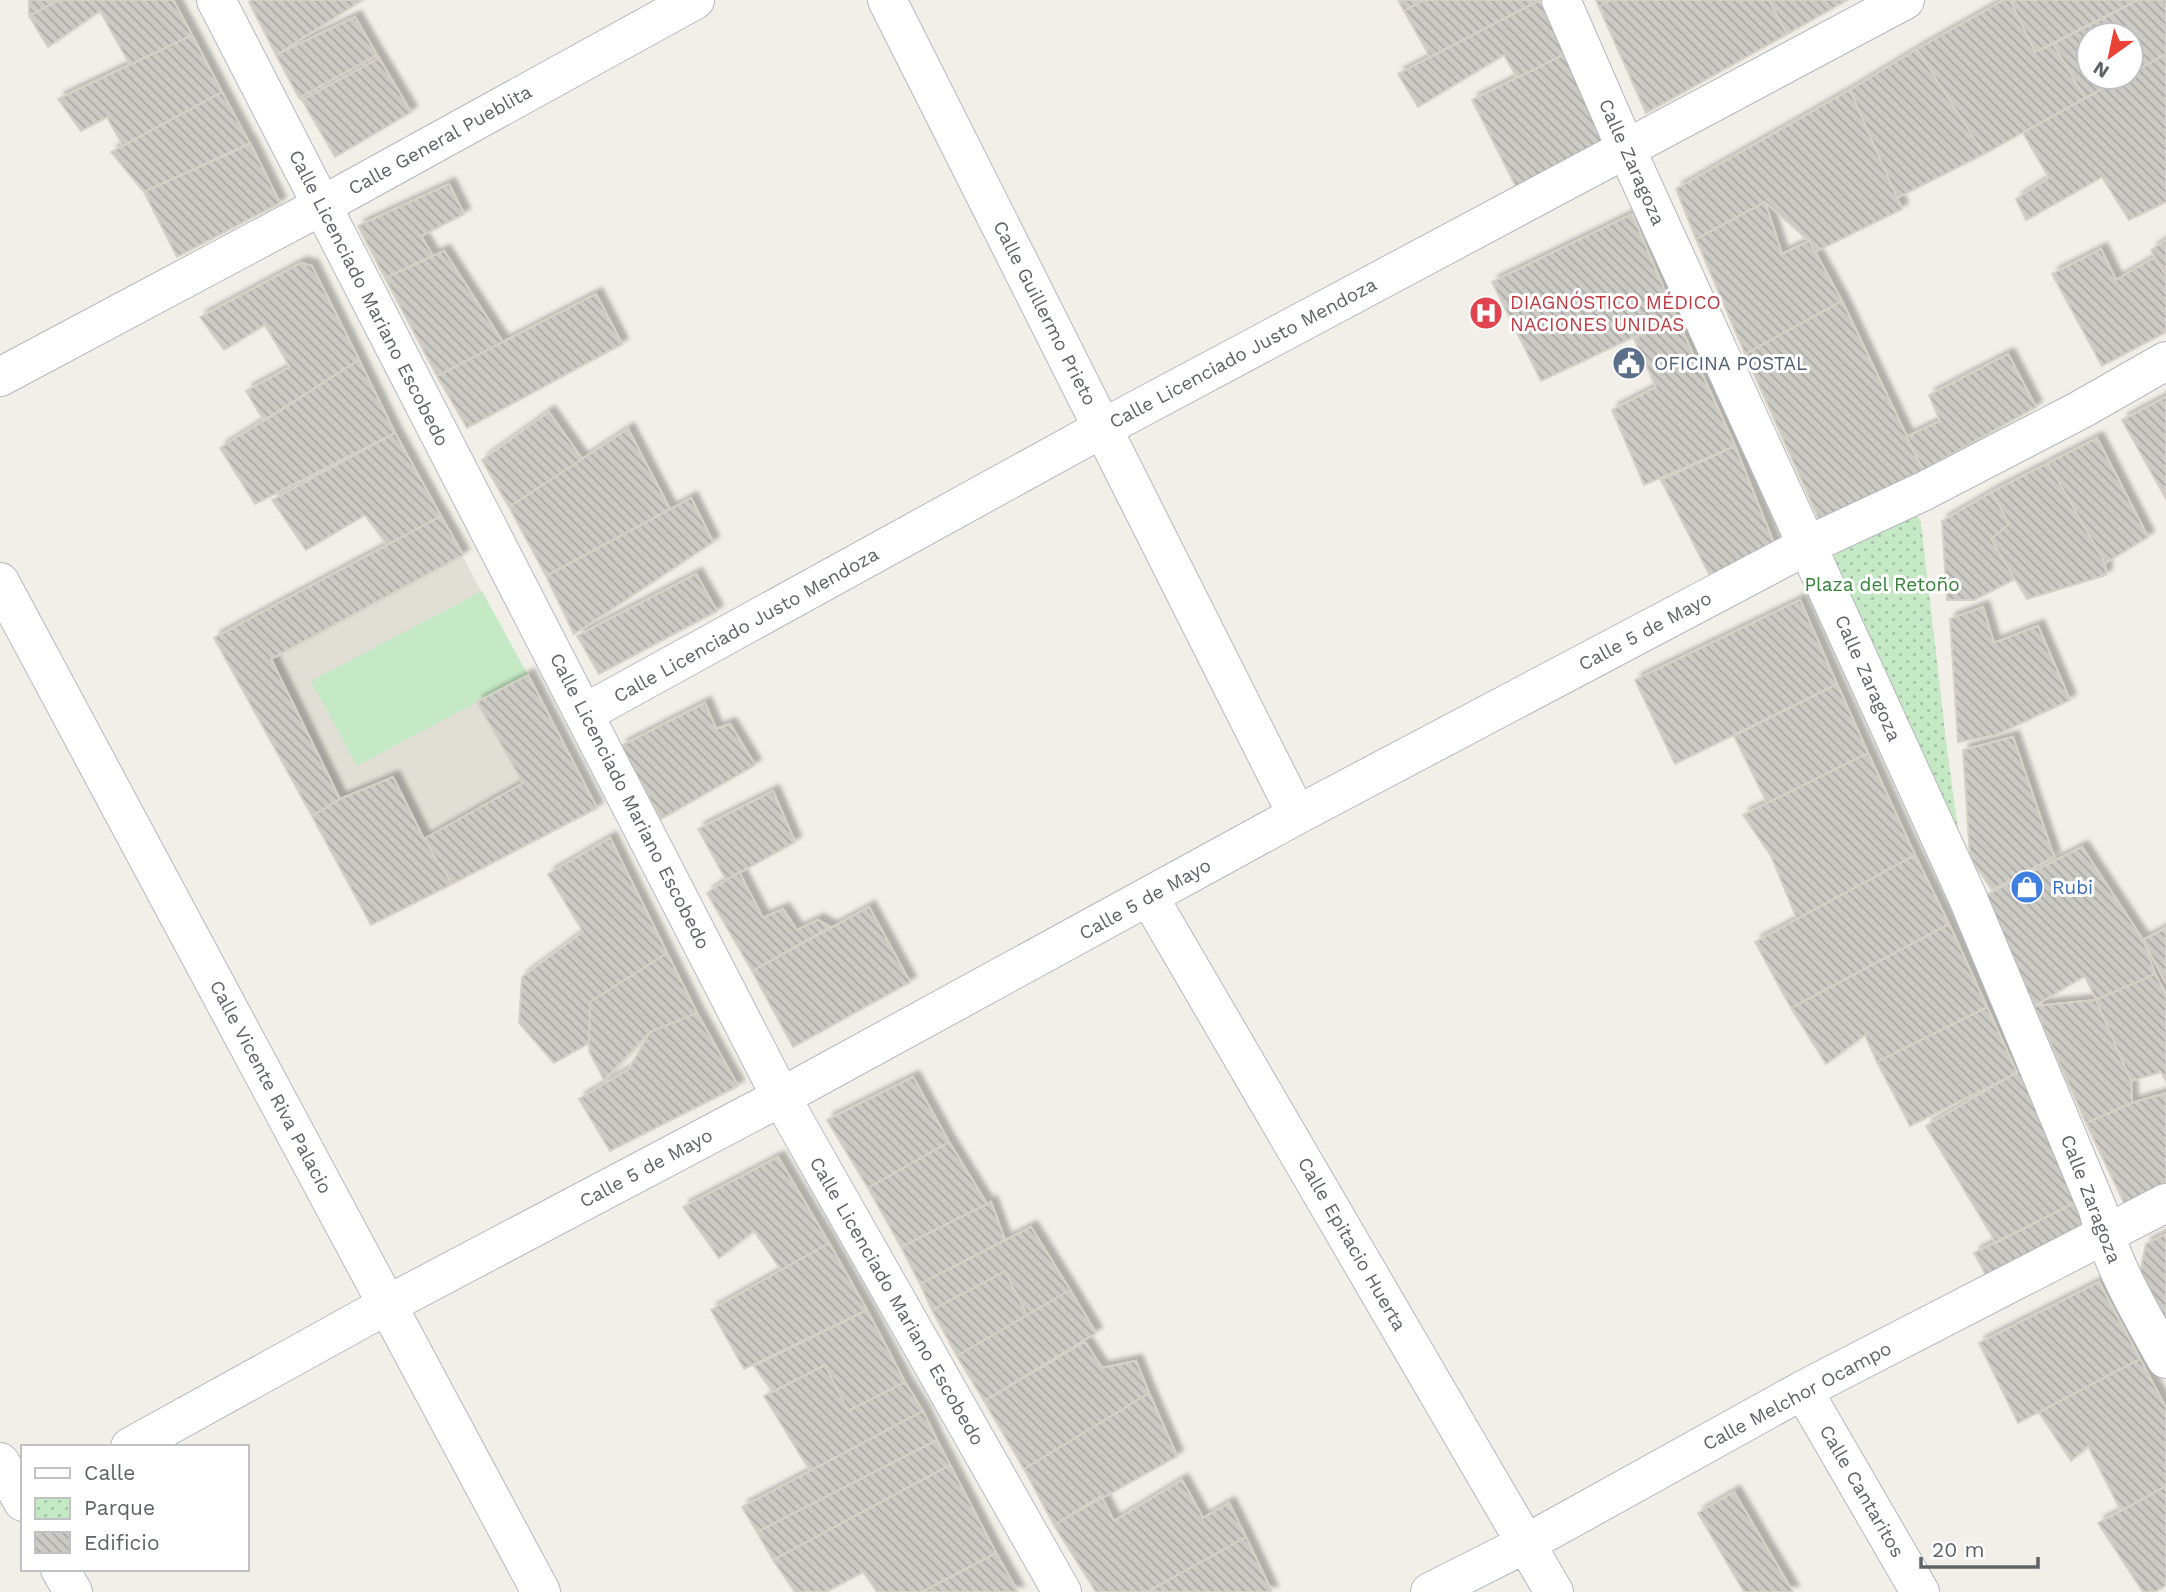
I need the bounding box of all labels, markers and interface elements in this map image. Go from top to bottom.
north arrow [2075,21,2145,91]
text: N [2089,56,2113,83]
street label: Calle General Pueblita [344,80,536,200]
street label: Calle Zaragoza [1594,95,1670,229]
street label: Calle Licenciado Mariano Escobedo [284,146,454,450]
street label: Calle Guillermo Prieto [988,217,1102,409]
street label: Calle Licenciado Justo Mendoza [1105,272,1381,433]
place label: DIAGNÓSTICO MÉDICO NACIONES UNIDAS [1510,291,1721,336]
hospital icon: DIAGNÓSTICO MÉDICO NACIONES UNIDAS [1467,294,1505,332]
public building icon: OFICINA POSTAL [1610,344,1648,382]
place label: OFICINA POSTAL [1654,352,1807,375]
street label: Calle Licenciado Justo Mendoza [609,542,883,708]
park label: Plaza del Retoño [1804,573,1960,596]
street label: Calle 5 de Mayo [1575,586,1715,676]
street label: Calle Zaragoza [1830,611,1906,745]
street label: Calle Licenciado Mariano Escobedo [545,649,715,953]
street label: Calle 5 de Mayo [1075,853,1215,945]
shop icon: Rubi [2008,868,2046,906]
place label: Rubi [2052,876,2093,899]
street label: Calle Vicente Riva Palacio [205,976,337,1198]
street label: Calle 5 de Mayo [576,1123,716,1213]
street label: Calle Zaragoza [2056,1131,2126,1267]
street label: Calle Licenciado Mariano Escobedo [805,1153,989,1449]
street label: Calle Epitacio Huerta [1293,1153,1411,1335]
street label: Calle Melchor Ocampo [1699,1336,1895,1456]
street label: Calle Cantaritos [1815,1421,1909,1561]
legend [21,1445,248,1571]
text: Calle [84,1460,135,1485]
text: Parque [84,1495,155,1520]
scale bar [1921,1526,2038,1570]
text: Edificio [84,1530,160,1555]
text: 20 m [1932,1537,1984,1562]

